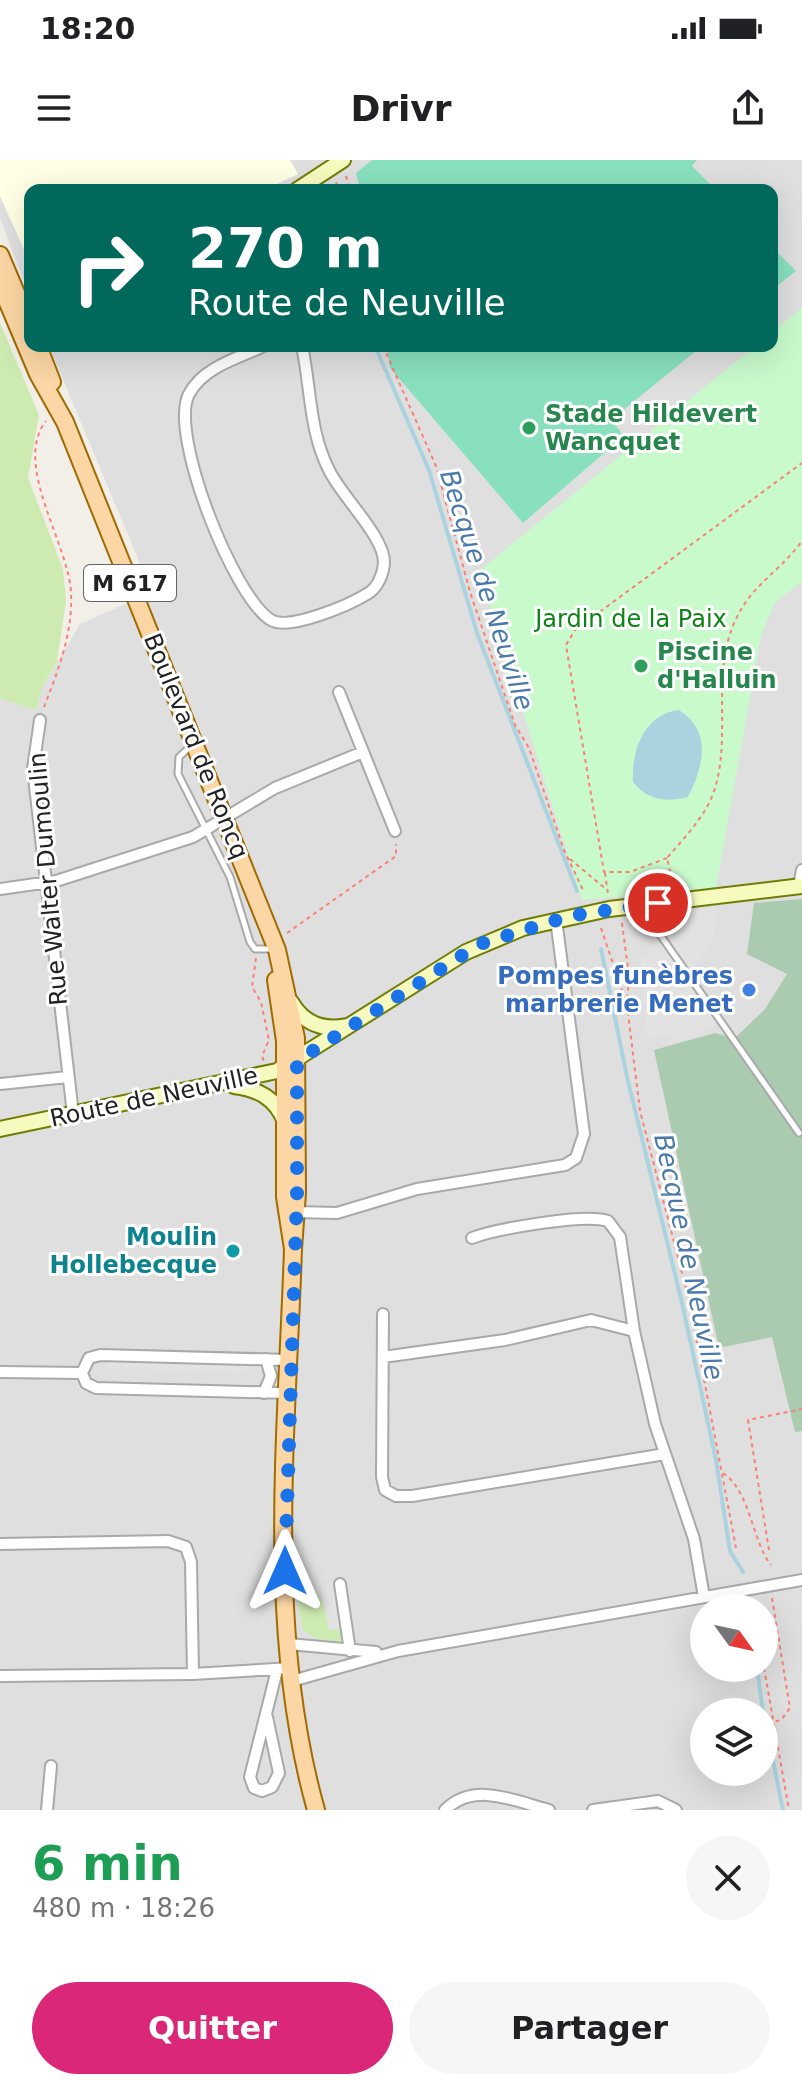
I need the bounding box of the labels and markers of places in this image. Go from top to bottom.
place label: Stade Hildevert Wancquet [545,400,757,456]
marker: Stade Hildevert Wancquet [520,419,538,437]
place label: Piscine d'Halluin [657,638,777,694]
marker: Piscine d'Halluin [632,657,650,675]
pin [624,869,692,937]
place label: Pompes funèbres marbrerie Menet [497,962,733,1018]
marker: Pompes funèbres marbrerie Menet [740,981,758,999]
place label: Moulin Hollebecque [49,1223,217,1279]
marker: Moulin Hollebecque [224,1242,242,1260]

